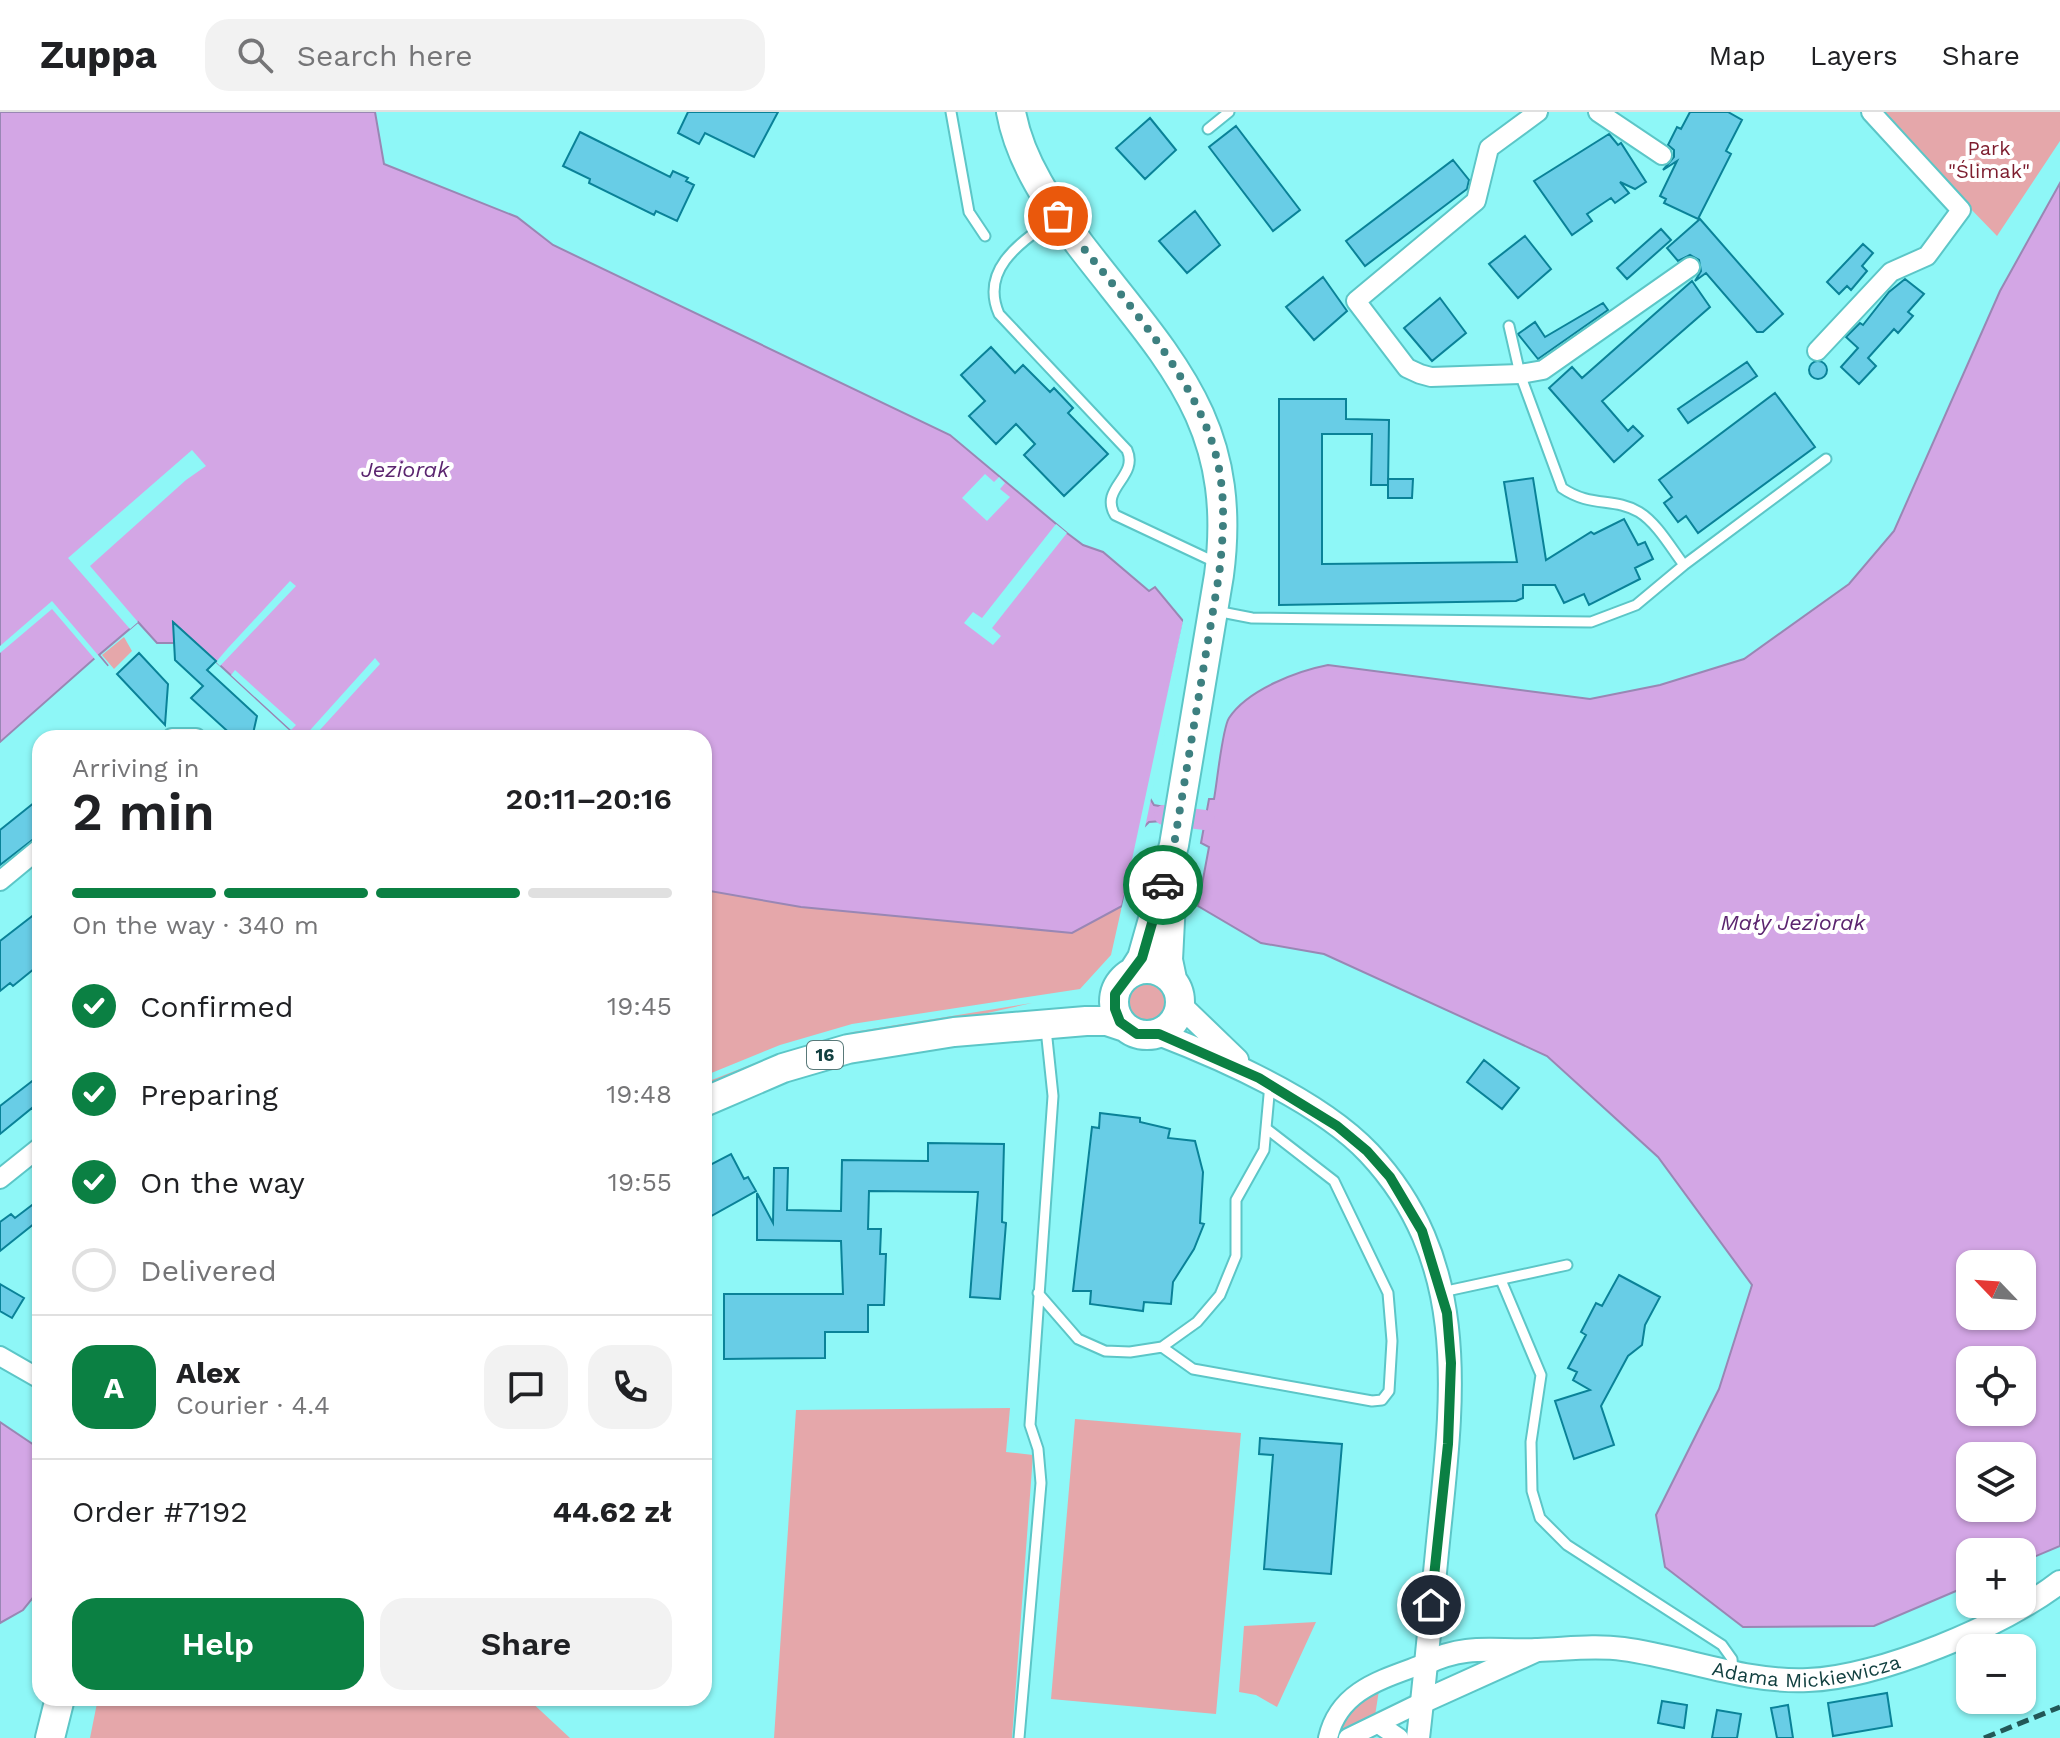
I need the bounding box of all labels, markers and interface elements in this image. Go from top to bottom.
search box [205,19,765,91]
text: Zuppa [40,33,157,77]
icon: search [233,33,277,77]
text: Search here [297,38,473,73]
text: Map [1709,39,1766,72]
text: Layers [1810,39,1898,72]
text: Share [1942,39,2020,72]
park label: Park "Ślimak" [1948,136,2030,183]
pin [1024,182,1092,250]
icon: bag [1036,194,1080,238]
water label: Jeziorak [361,457,450,482]
text: Arriving in [72,753,200,783]
text: 20:11–20:16 [505,781,672,816]
text: 2 min [72,782,215,843]
courier [1123,845,1203,925]
icon: car [1141,863,1185,907]
text: On the way · 340 m [72,910,319,940]
water label: Mały Jeziorak [1720,910,1867,935]
icon: check [72,984,116,1028]
text: Confirmed [140,989,294,1024]
text: 19:45 [607,991,672,1021]
road number: 16 [807,1041,843,1069]
icon: check [72,1072,116,1116]
text: Preparing [140,1077,278,1112]
text: 19:48 [606,1079,672,1109]
icon: check [72,1160,116,1204]
text: On the way [140,1165,305,1200]
text: 19:55 [608,1167,672,1197]
north arrow [1956,1250,2036,1330]
map controls [1956,1250,2036,1714]
text: Delivered [140,1253,277,1288]
button: chat [484,1345,568,1429]
button: phone [588,1345,672,1429]
button: locate [1956,1346,2036,1426]
text: Alex [176,1355,240,1390]
text: A [104,1370,124,1405]
text: Courier · 4.4 [176,1390,330,1420]
button: layers [1956,1442,2036,1522]
text: Order #7192 [72,1494,248,1529]
text: 44.62 zł [552,1494,672,1529]
button: + [1956,1538,2036,1618]
pin [1397,1571,1465,1639]
icon: home [1409,1583,1453,1627]
button: Help [72,1598,364,1690]
button: Share [380,1598,672,1690]
button: − [1956,1634,2036,1714]
street label: Adama Mickiewicza [1710,1649,1903,1692]

